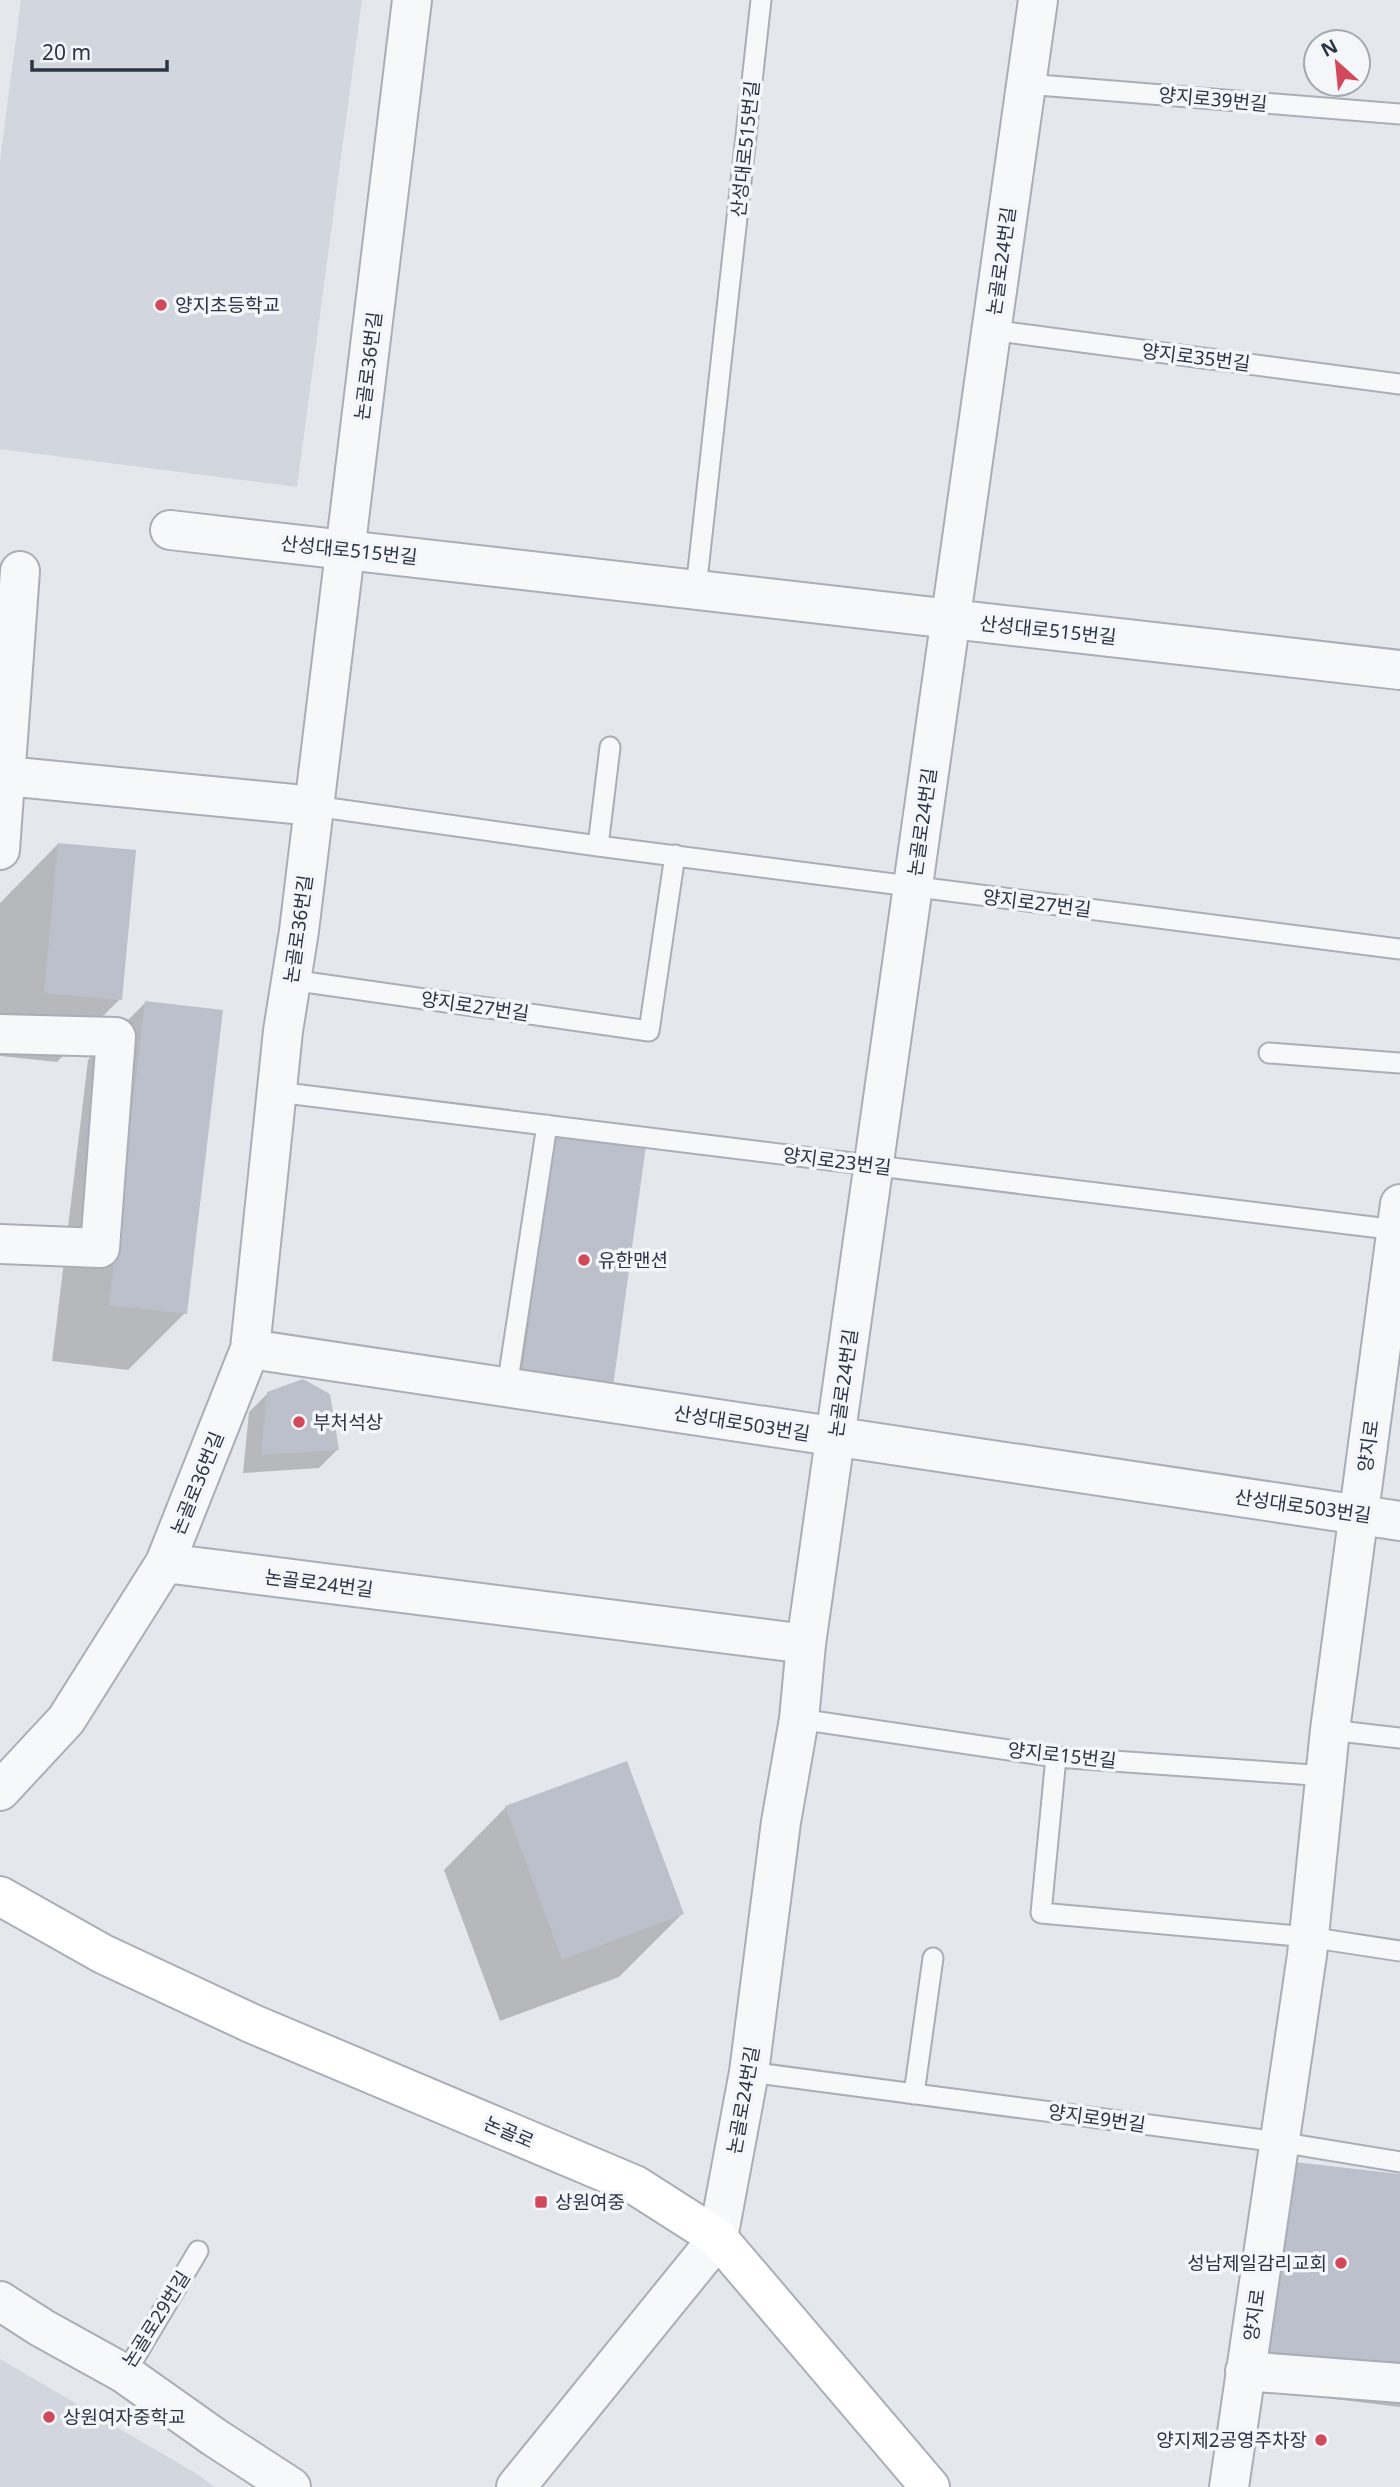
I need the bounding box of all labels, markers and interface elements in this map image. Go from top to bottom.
scale bar [32,28,166,72]
north arrow [1302,28,1372,98]
text: N [1316,33,1342,63]
text: 20 m [42,38,91,66]
street label: 산성대로515번길 [725,79,765,219]
street label: 양지로39번길 [1158,81,1268,117]
street label: 논골로24번길 [981,205,1021,317]
place label: 양지초등학교 [175,292,280,318]
marker: 양지초등학교 [153,297,169,313]
street label: 논골로36번길 [348,310,388,422]
street label: 양지로35번길 [1140,337,1252,377]
street label: 산성대로515번길 [279,530,419,570]
street label: 산성대로515번길 [978,610,1118,650]
street label: 논골로24번길 [902,766,942,878]
street label: 논골로36번길 [278,873,318,985]
street label: 양지로27번길 [981,883,1093,923]
street label: 양지로27번길 [419,986,531,1026]
street label: 양지로23번길 [781,1141,893,1181]
place label: 유한맨션 [598,1247,668,1273]
marker: 유한맨션 [576,1252,592,1268]
street label: 논골로24번길 [823,1327,863,1439]
street label: 산성대로503번길 [672,1399,812,1447]
place label: 부처석상 [313,1409,383,1435]
marker: 부처석상 [291,1414,307,1430]
street label: 양지로 [1351,1418,1385,1474]
street label: 논골로36번길 [165,1428,229,1538]
street label: 산성대로503번길 [1233,1484,1373,1528]
street label: 논골로24번길 [263,1563,375,1603]
street label: 양지로15번길 [1006,1736,1118,1774]
street label: 논골로24번길 [721,2044,765,2156]
street label: 양지로9번길 [1047,2098,1147,2138]
street label: 논골로 [480,2110,538,2154]
place label: 상원여중 [555,2189,625,2215]
marker: 상원여중 [533,2194,549,2210]
place label: 성남제일감리교회 [1187,2250,1327,2276]
marker: 성남제일감리교회 [1333,2255,1349,2271]
street label: 논골로29번길 [116,2266,196,2372]
street label: 양지로 [1237,2287,1271,2343]
place label: 상원여자중학교 [63,2404,185,2430]
marker: 상원여자중학교 [41,2409,57,2425]
place label: 양지제2공영주차장 [1156,2427,1307,2453]
marker: 양지제2공영주차장 [1313,2432,1329,2448]

